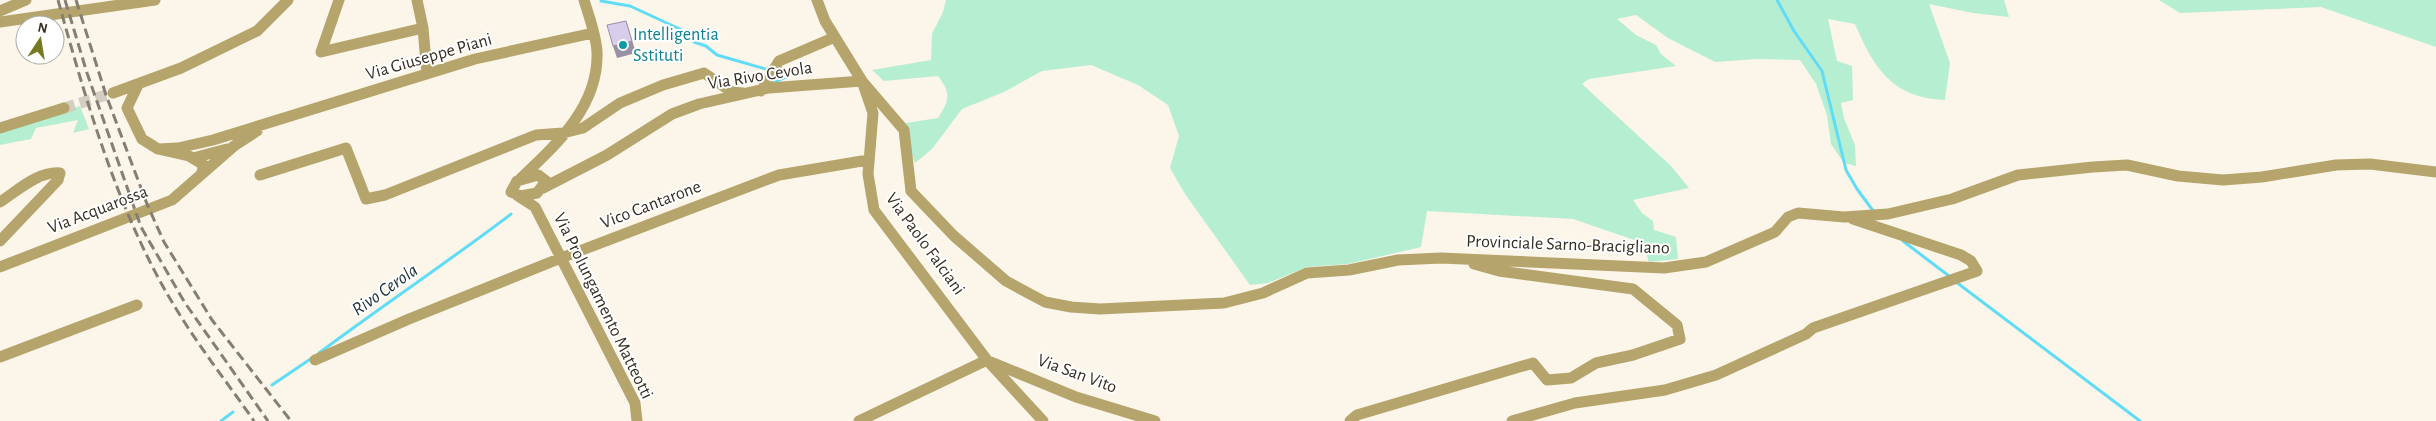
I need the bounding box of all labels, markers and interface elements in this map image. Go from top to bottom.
north arrow [15,15,65,65]
text: N [36,20,49,36]
place label: Intelligentia Sstituti [633,26,719,65]
street label: Via Giuseppe Piani [364,30,494,84]
marker: Intelligentia Sstituti [617,39,629,51]
street label: Via Rivo Cevola [706,59,814,93]
street label: Vico Cantarone [598,178,704,232]
street label: Via Acquarossa [45,183,151,237]
street label: Via Paolo Falciani [882,190,968,298]
street label: Via Prolungamento Matteotti [550,210,656,402]
street label: Provinciale Sarno-Bracigliano [1466,232,1670,258]
water label: Rivo Cerola [349,261,421,319]
street label: Via San Vito [1035,351,1119,397]

